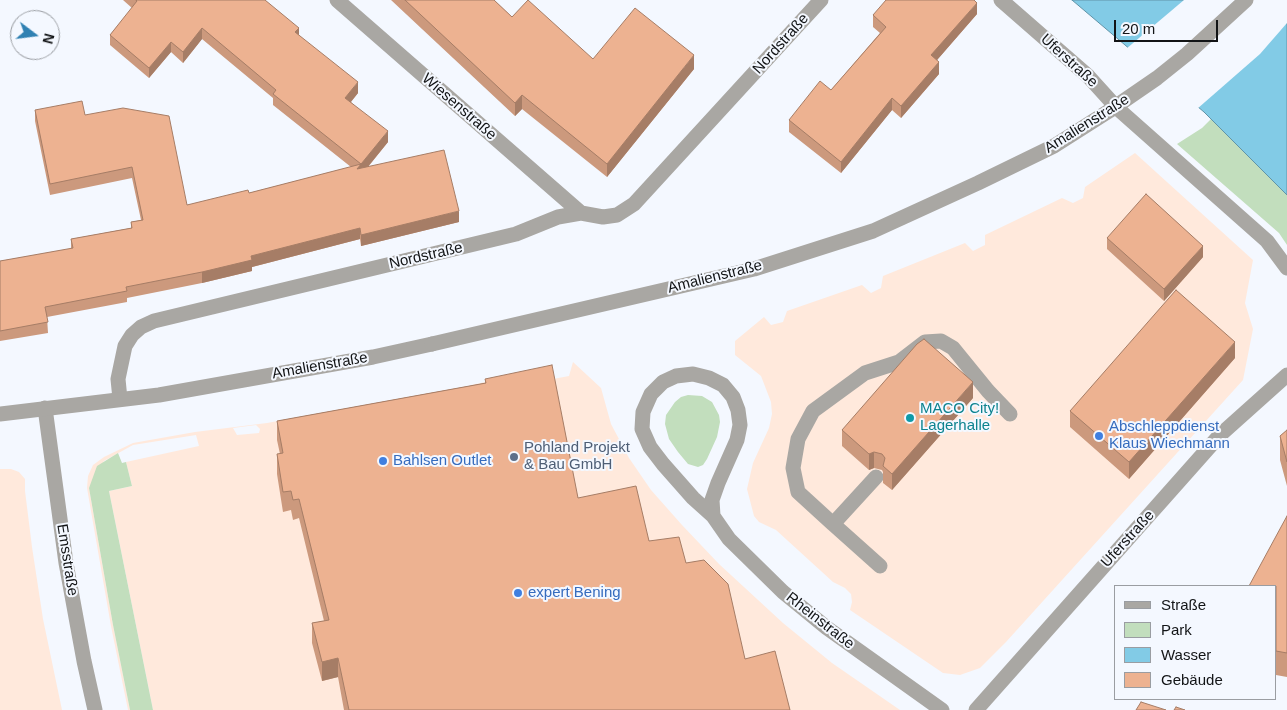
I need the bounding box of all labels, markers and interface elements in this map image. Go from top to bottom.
north arrow [10,10,60,60]
street label: Nordstraße [749,10,813,78]
scale bar [1117,10,1221,42]
text: 20 m [1122,20,1155,37]
street label: Uferstraße [1037,31,1101,91]
text: N [39,32,58,46]
street label: Wiesenstraße [418,70,500,144]
street label: Amalienstraße [1041,91,1133,157]
street label: Nordstraße [387,239,465,273]
street label: Amalienstraße [666,257,764,297]
street label: Amalienstraße [271,349,369,383]
place label: MACO City! Lagerhalle [920,400,999,435]
marker: MACO City! Lagerhalle [904,412,916,424]
place label: Abschleppdienst Klaus Wiechmann [1109,418,1230,453]
marker: Abschleppdienst Klaus Wiechmann [1093,430,1105,442]
place label: Pohland Projekt & Bau GmbH [524,439,630,474]
marker: Pohland Projekt & Bau GmbH [508,451,520,463]
place label: Bahlsen Outlet [393,452,491,470]
marker: Bahlsen Outlet [377,455,389,467]
street label: Uferstraße [1098,507,1158,571]
street label: Emsstraße [52,523,82,597]
place label: expert Bening [528,584,621,602]
legend [1114,585,1277,700]
marker: expert Bening [512,587,524,599]
street label: Rheinstraße [782,589,858,653]
text: Straße [1161,596,1206,613]
text: Park [1161,621,1192,638]
text: Wasser [1161,646,1211,663]
text: Gebäude [1161,671,1223,688]

